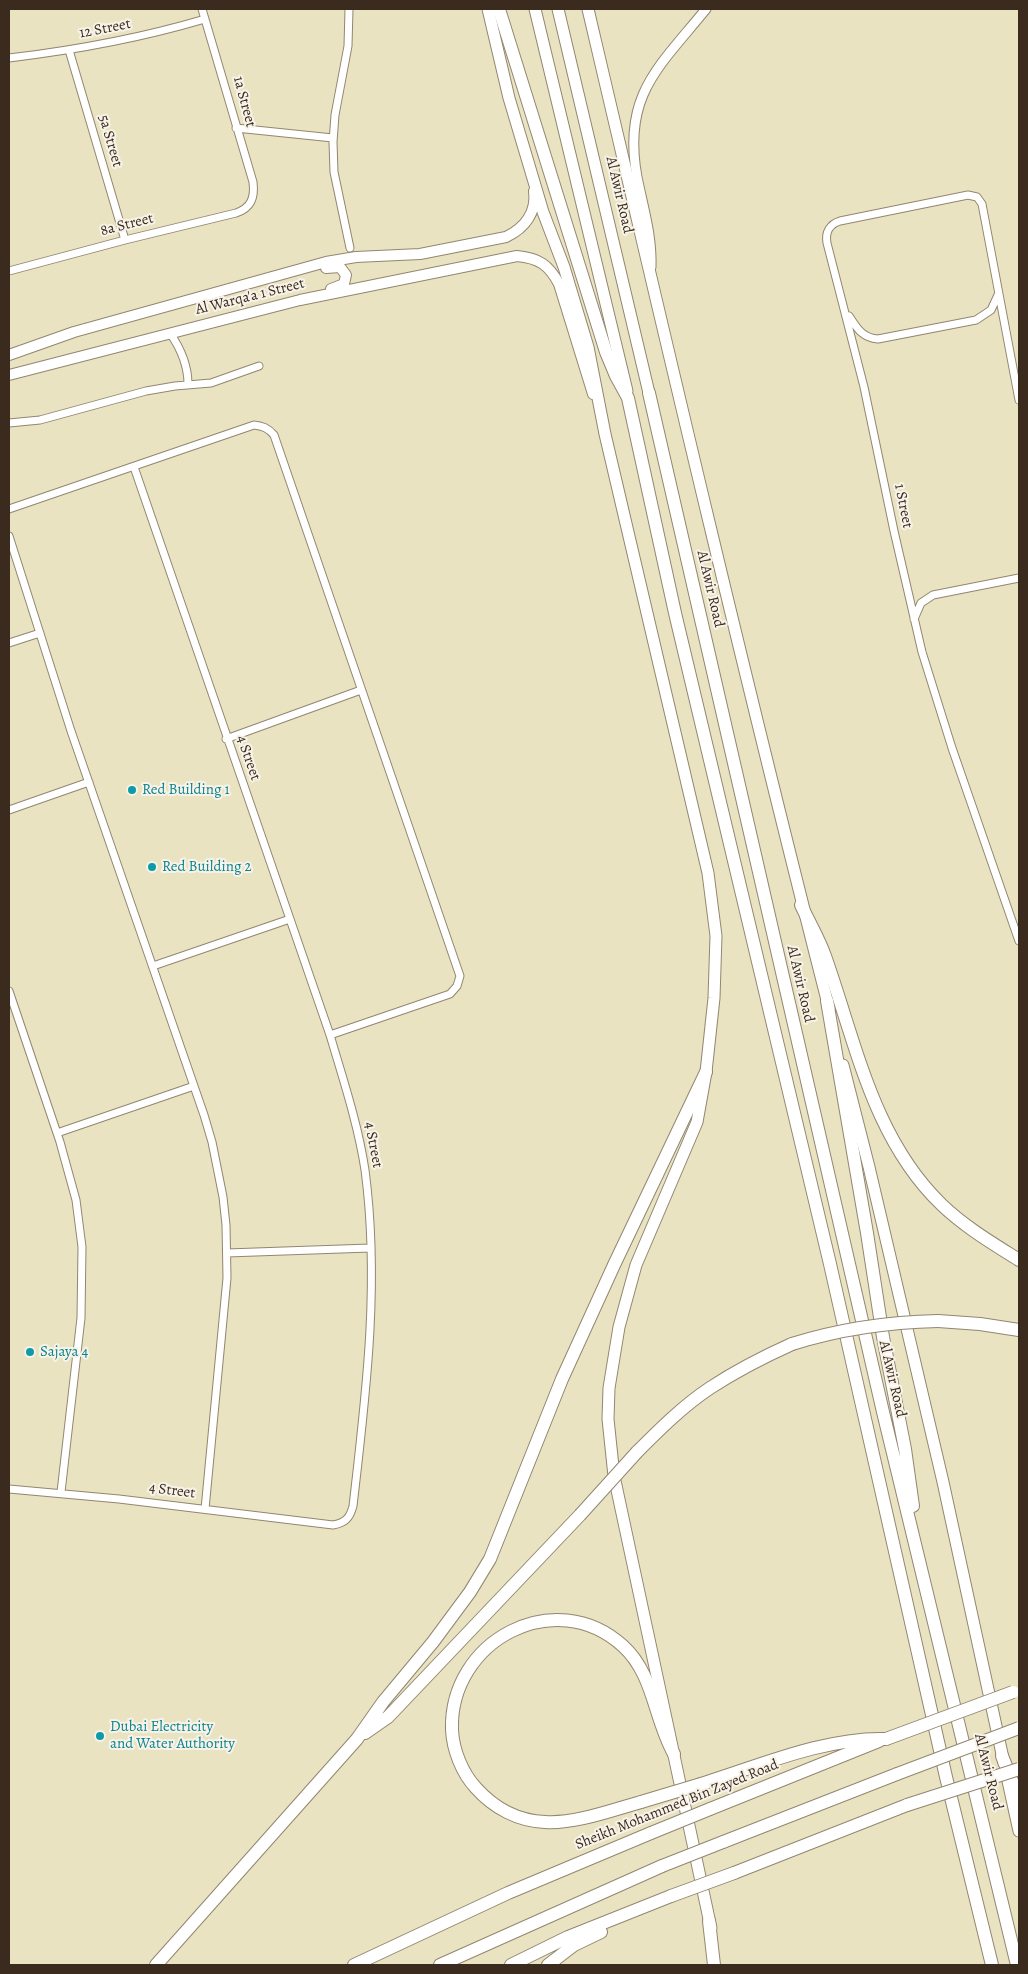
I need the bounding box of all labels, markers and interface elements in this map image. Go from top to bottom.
street label: 12 Street [78,15,132,43]
street label: 1a Street [229,75,259,129]
street label: 5a Street [94,113,126,169]
street label: Al Awir Road [601,155,637,235]
street label: 8a Street [99,210,155,240]
street label: Al Warqa'a 1 Street [194,275,306,319]
street label: 1 Street [890,482,916,530]
street label: Al Awir Road [692,549,728,629]
street label: 4 Street [232,733,264,783]
place label: Red Building 1 [142,781,230,799]
marker: Red Building 1 [126,784,138,796]
place label: Red Building 2 [162,858,252,876]
marker: Red Building 2 [146,861,158,873]
street label: Al Awir Road [782,944,818,1024]
street label: 4 Street [360,1120,386,1170]
street label: Al Awir Road [874,1339,910,1419]
place label: Sajaya 4 [40,1343,88,1361]
marker: Sajaya 4 [24,1346,36,1358]
street label: 4 Street [148,1479,196,1503]
place label: Dubai Electricity and Water Authority [110,1718,235,1753]
marker: Dubai Electricity and Water Authority [94,1730,106,1742]
street label: Al Awir Road [970,1732,1006,1812]
street label: Sheikh Mohammed Bin Zayed Road [573,1756,781,1854]

